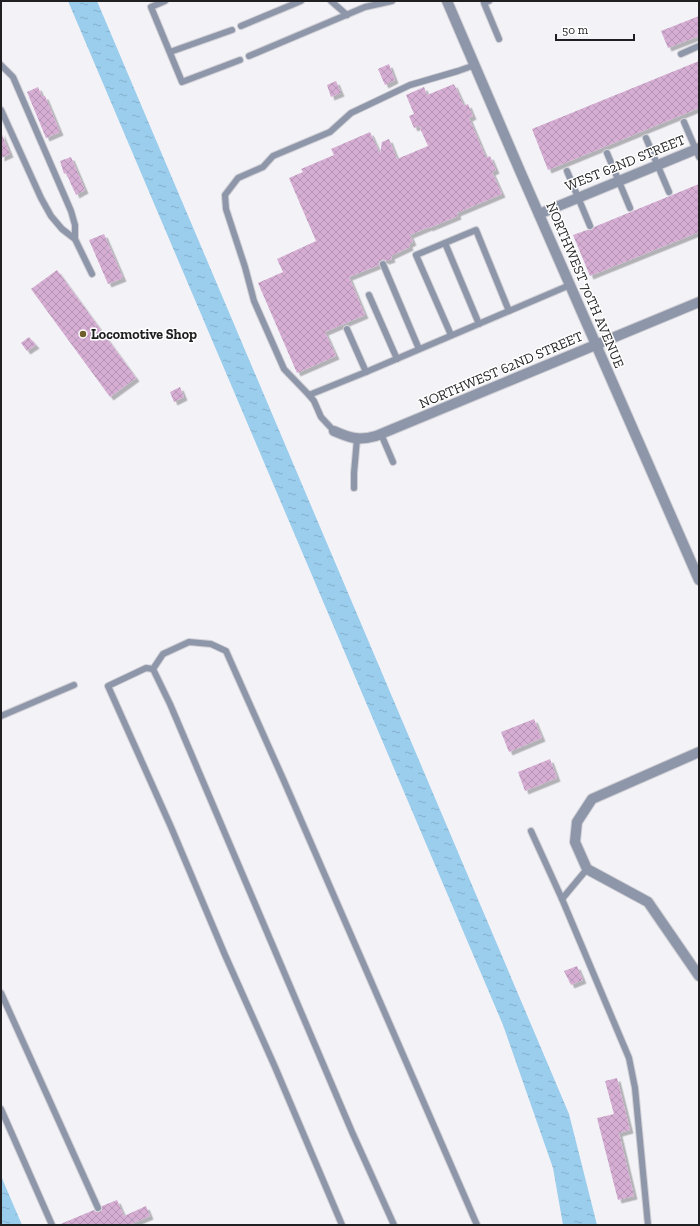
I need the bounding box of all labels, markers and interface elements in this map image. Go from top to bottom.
scale bar [556,16,634,42]
text: 50 m [562,23,589,37]
street label: WEST 62ND STREET [562,131,688,195]
street label: NORTHWEST 70TH AVENUE [542,199,628,371]
place label: Locomotive Shop [91,326,197,343]
street label: NORTHWEST 62ND STREET [417,328,586,412]
marker: Locomotive Shop [78,329,88,339]

